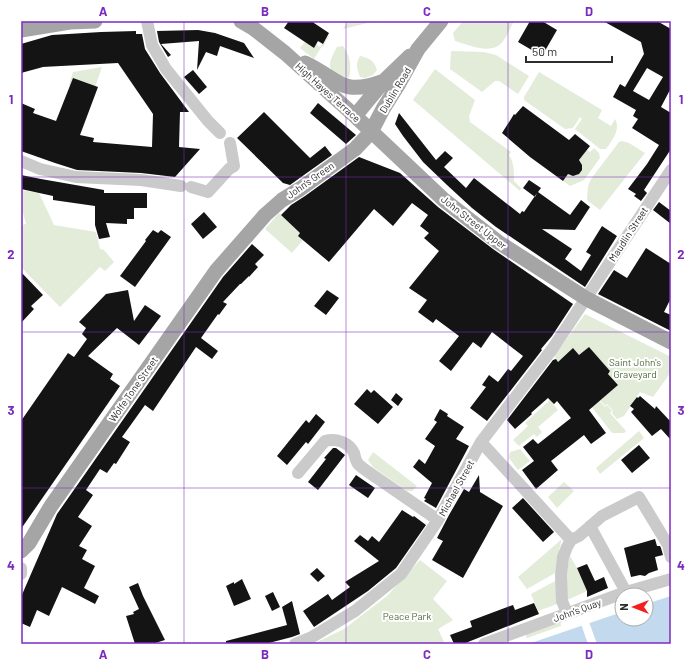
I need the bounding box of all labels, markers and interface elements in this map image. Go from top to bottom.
text: A [99,3,108,19]
text: B [261,3,269,19]
text: C [423,3,431,19]
text: D [585,3,593,19]
scale bar [526,38,612,64]
text: 50 m [532,44,557,58]
street label: High Hayes Terrace [293,60,363,124]
street label: Dublin Road [377,65,413,115]
text: 1 [9,91,13,107]
text: 1 [679,91,683,107]
street label: John's Green [284,159,336,201]
street label: John Street Upper [439,193,509,251]
street label: Maudlin Street [606,204,650,264]
text: 2 [7,246,15,262]
text: 2 [677,246,685,262]
street label: Wolfe Tone Street [106,354,160,424]
park label: Saint John's Graveyard [609,356,661,380]
text: 3 [7,402,15,418]
text: 3 [677,402,685,418]
street label: Michael Street [436,458,477,518]
text: 4 [7,557,15,573]
text: 4 [677,557,685,573]
north arrow [614,587,654,627]
street label: John's Quay [551,596,603,624]
text: N [617,603,630,611]
park label: Peace Park [383,610,431,622]
text: A [99,646,108,662]
text: B [261,646,269,662]
text: C [423,646,431,662]
text: D [585,646,593,662]

